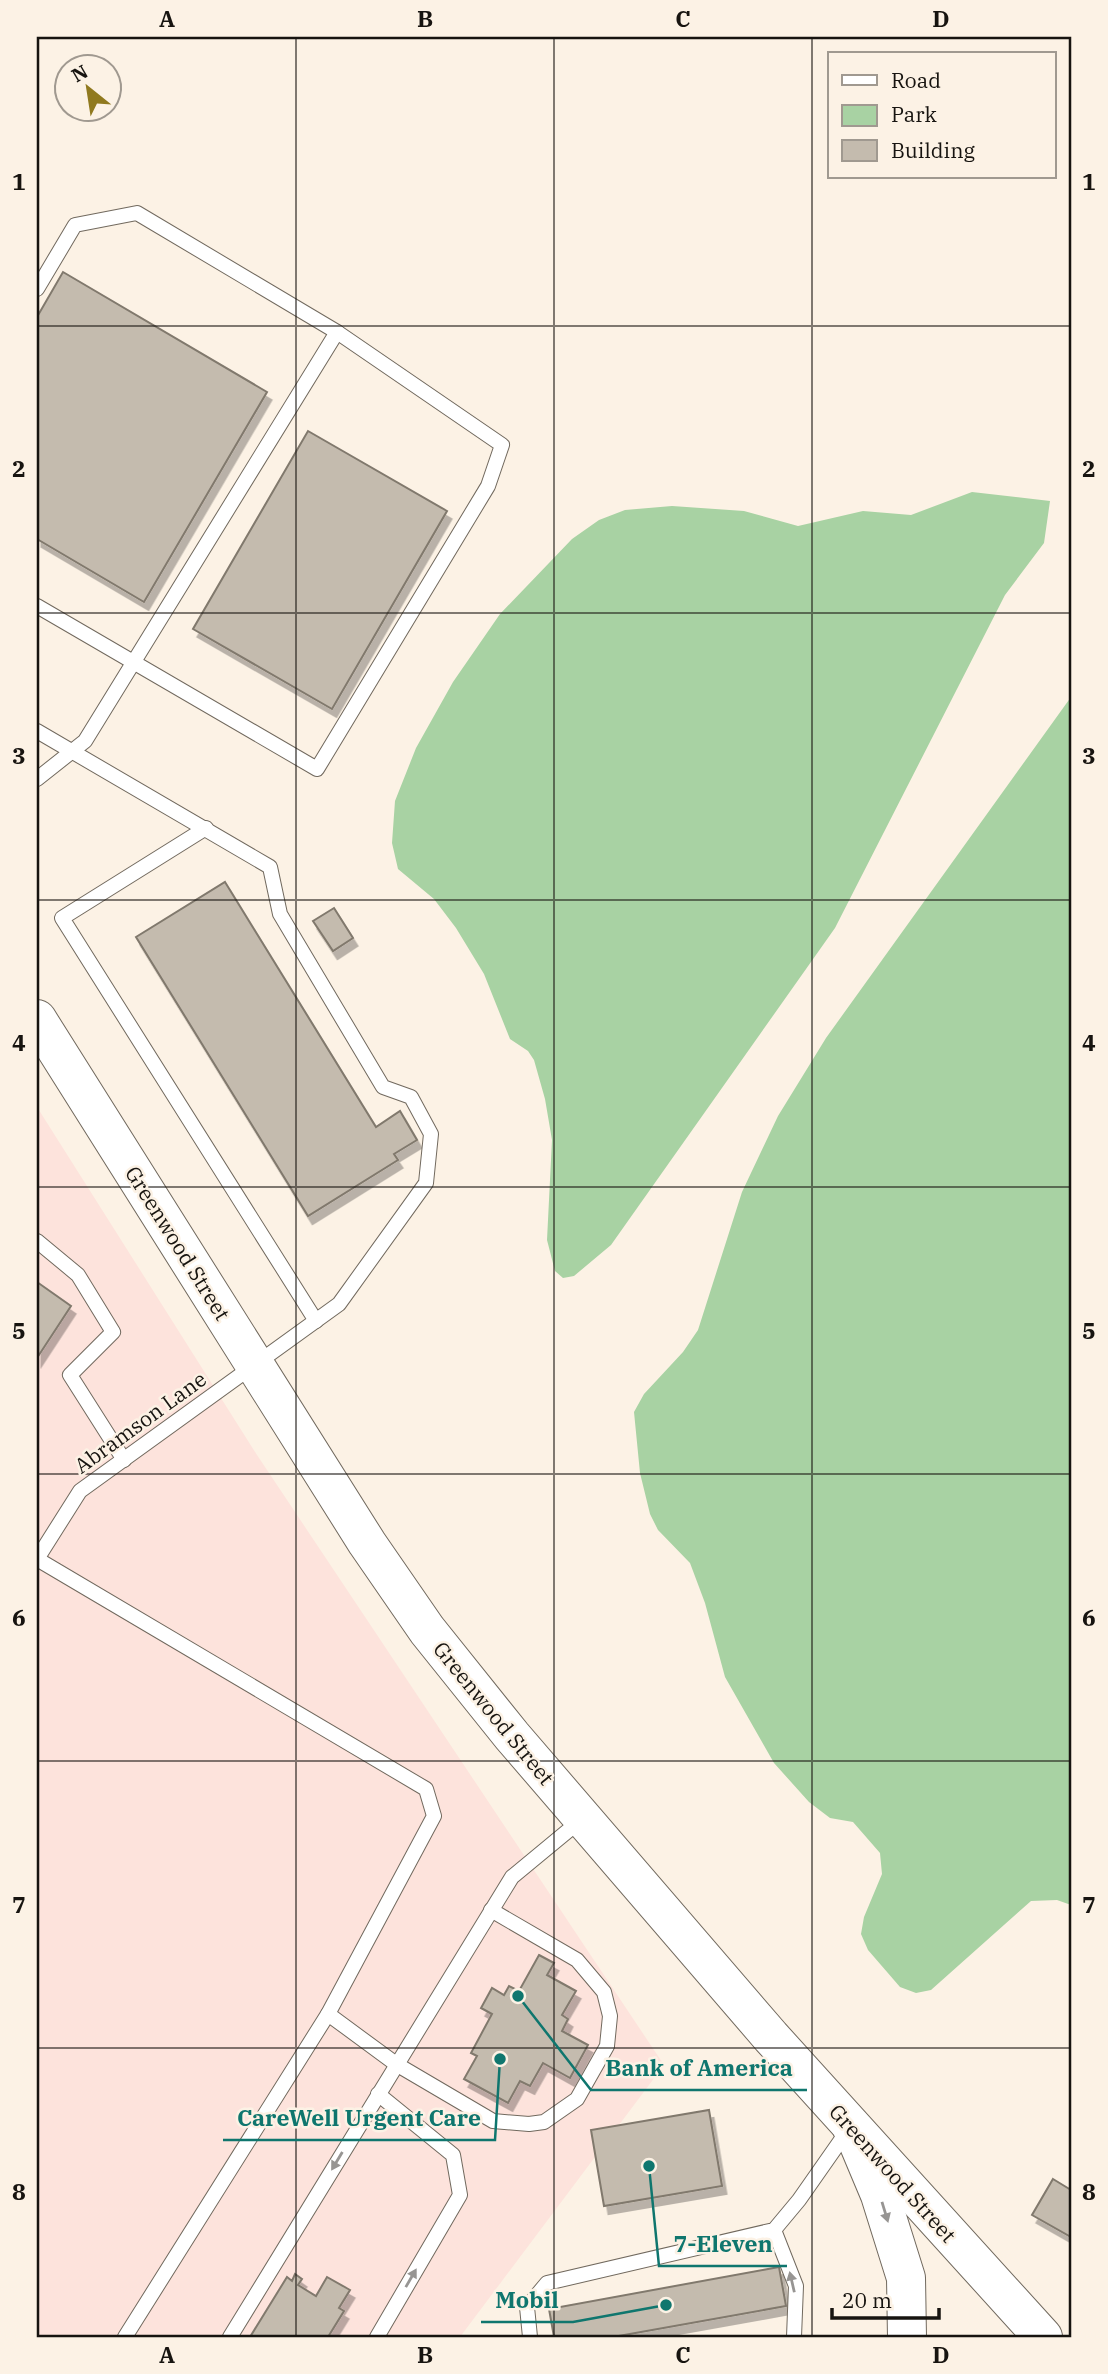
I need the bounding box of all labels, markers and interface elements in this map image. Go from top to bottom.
text: A [159,3,175,33]
text: B [417,3,433,33]
text: C [675,3,691,33]
text: D [932,3,950,33]
north arrow [52,52,122,122]
legend [828,52,1056,178]
text: N [67,59,92,87]
text: Road [891,66,941,94]
text: Park [891,100,938,128]
text: Building [891,136,976,164]
text: 1 [12,166,26,196]
text: 1 [1082,166,1096,196]
text: 2 [12,453,26,483]
text: 2 [1082,453,1096,483]
text: 3 [12,740,26,770]
text: 3 [1082,740,1096,770]
text: 4 [12,1027,26,1057]
text: 4 [1082,1027,1096,1057]
street label: Greenwood Street [119,1160,237,1326]
text: 5 [12,1315,26,1345]
text: 5 [1082,1315,1096,1345]
street label: Abramson Lane [68,1365,212,1479]
text: 6 [12,1602,26,1632]
text: 6 [1082,1602,1096,1632]
street label: Greenwood Street [427,1635,561,1791]
text: 7 [12,1889,26,1919]
text: 7 [1082,1889,1096,1919]
callout: Bank of America [591,2046,807,2090]
text: Bank of America [605,2052,793,2082]
callout: CareWell Urgent Care [223,2096,495,2140]
street label: Greenwood Street [823,2098,963,2248]
text: CareWell Urgent Care [237,2102,481,2132]
one-way arrow [331,2151,343,2170]
text: 8 [12,2176,26,2206]
text: 8 [1082,2176,1096,2206]
one-way arrow [880,2202,891,2223]
callout: 7-Eleven [659,2222,787,2266]
text: 7-Eleven [673,2228,773,2258]
one-way arrow [405,2269,418,2288]
one-way arrow [787,2271,798,2293]
scale bar [832,2276,938,2320]
callout: Mobil [481,2278,573,2322]
text: Mobil [495,2284,559,2314]
text: 20 m [842,2286,892,2314]
text: A [159,2339,175,2369]
text: B [417,2339,433,2369]
text: C [675,2339,691,2369]
text: D [932,2339,950,2369]

